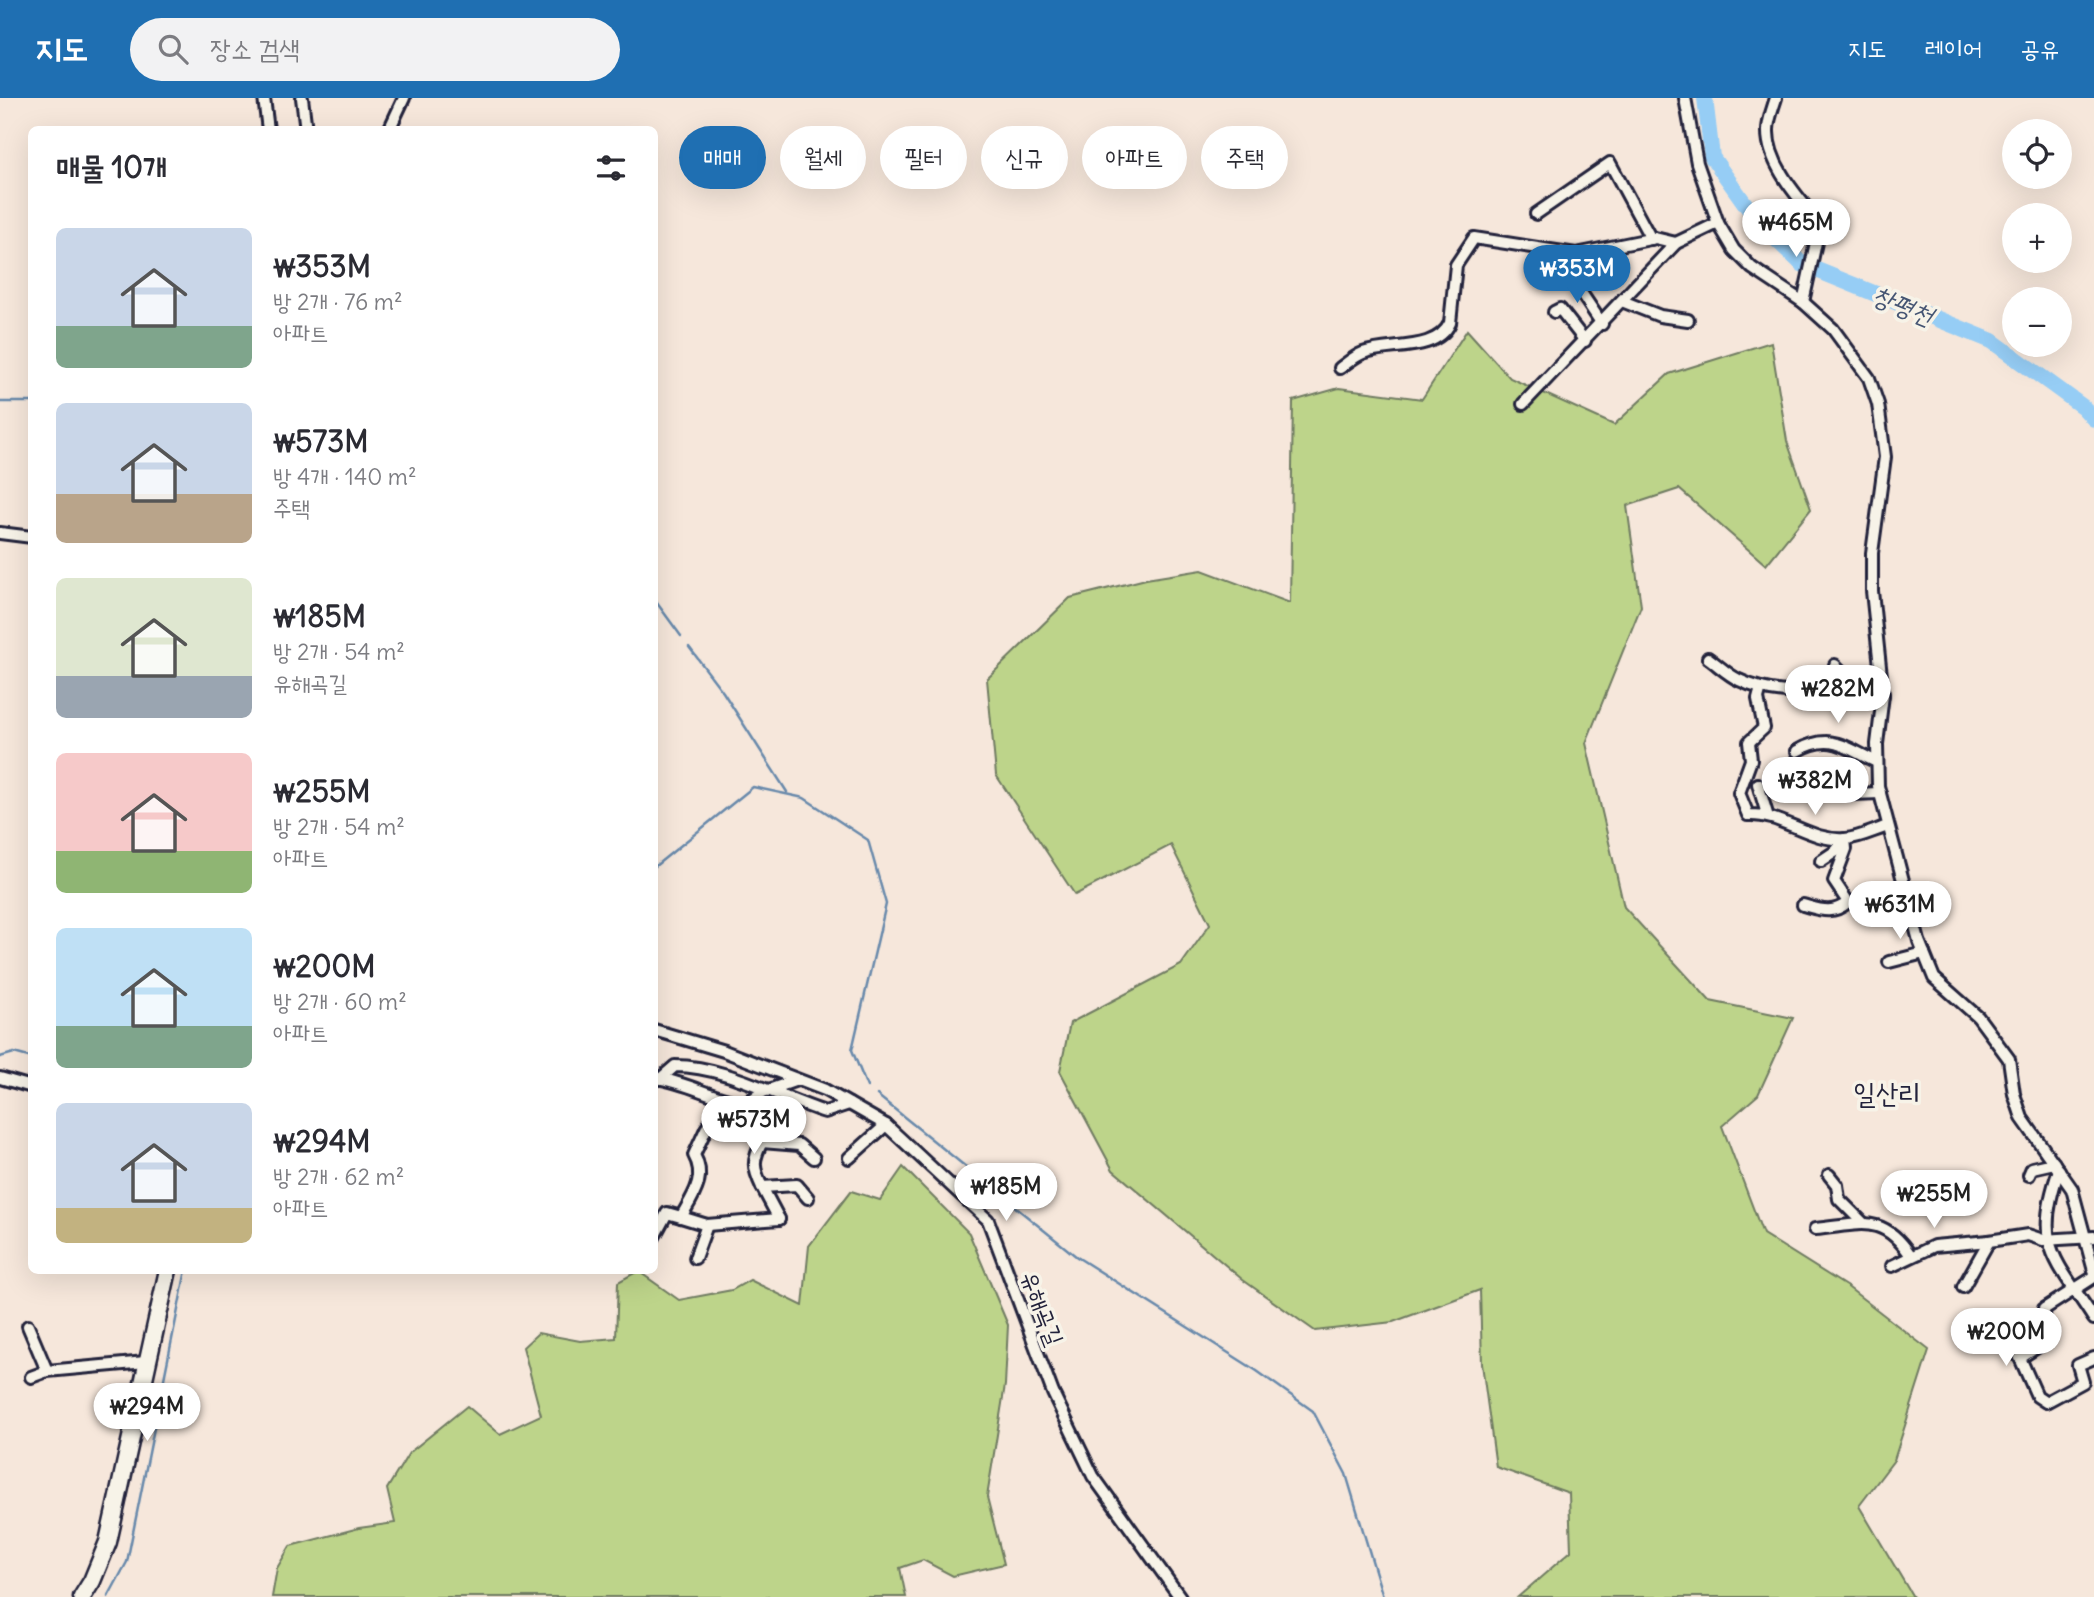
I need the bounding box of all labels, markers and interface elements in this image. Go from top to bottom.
search box [130,18,620,81]
text: 지도 [35,27,88,69]
icon: search [154,30,192,68]
text: 장소 검색 [210,32,300,65]
text: 지도 [1848,33,1886,63]
text: 레이어 [1924,33,1982,63]
text: 공유 [2020,33,2059,63]
map controls [2002,119,2072,357]
button: locate [2002,119,2072,189]
chip: 매매 [679,126,766,189]
chip: 월세 [780,126,866,189]
chip: 필터 [880,126,967,189]
chip: 신규 [981,126,1068,189]
chip: 아파트 [1082,126,1187,189]
chip: 주택 [1201,126,1288,189]
text: 매물 10개 [56,148,167,186]
icon: filters [592,149,630,187]
pin: ₩465M [1747,200,1845,259]
button: + [2002,203,2072,273]
text: ₩465M [1758,207,1834,236]
pin: ₩353M [1528,246,1626,305]
text: ₩353M [273,247,371,285]
text: ₩353M [1539,253,1615,282]
icon: home [112,256,196,340]
water label: 창평천 [1868,278,1941,333]
text: 방 2개 · 76 m² [273,287,403,316]
button: − [2002,287,2072,357]
text: 아파트 [273,318,329,347]
text: ₩573M [273,422,369,460]
icon: home [112,431,196,515]
text: 방 4개 · 140 m² [273,462,417,491]
text: 주택 [273,493,310,522]
text: ₩185M [273,597,366,635]
icon: home [112,606,196,690]
text: 방 2개 · 54 m² [273,637,405,666]
pin: ₩282M [1789,666,1887,725]
text: 유해곡길 [273,668,347,697]
text: ₩282M [1801,673,1875,702]
pin: ₩382M [1766,758,1864,817]
text: ₩382M [1778,765,1852,794]
text: ₩255M [273,772,371,810]
icon: home [112,781,196,865]
text: 방 2개 · 54 m² [273,812,405,841]
text: 아파트 [273,843,329,872]
pin: ₩631M [1851,882,1949,941]
text: ₩631M [1864,889,1936,918]
text: ₩200M [273,947,376,985]
icon: home [112,956,196,1040]
text: 방 2개 · 60 m² [273,987,407,1016]
text: 아파트 [273,1018,329,1047]
district label: 일산리 [1853,1075,1921,1111]
pin: ₩573M [705,1096,803,1156]
text: ₩573M [717,1104,791,1133]
text: ₩294M [273,1122,371,1160]
icon: home [112,1131,196,1215]
text: 방 2개 · 62 m² [273,1162,404,1191]
pin: ₩185M [957,1164,1055,1223]
pin: ₩255M [1885,1170,1983,1230]
text: ₩185M [970,1171,1042,1200]
text: ₩255M [1897,1178,1971,1207]
text: 아파트 [273,1193,329,1222]
street label: 유해곡길 [1015,1267,1071,1349]
pin: ₩200M [1957,1308,2055,1368]
text: ₩200M [1967,1316,2045,1345]
pin: ₩294M [98,1384,196,1443]
text: ₩294M [110,1391,184,1420]

